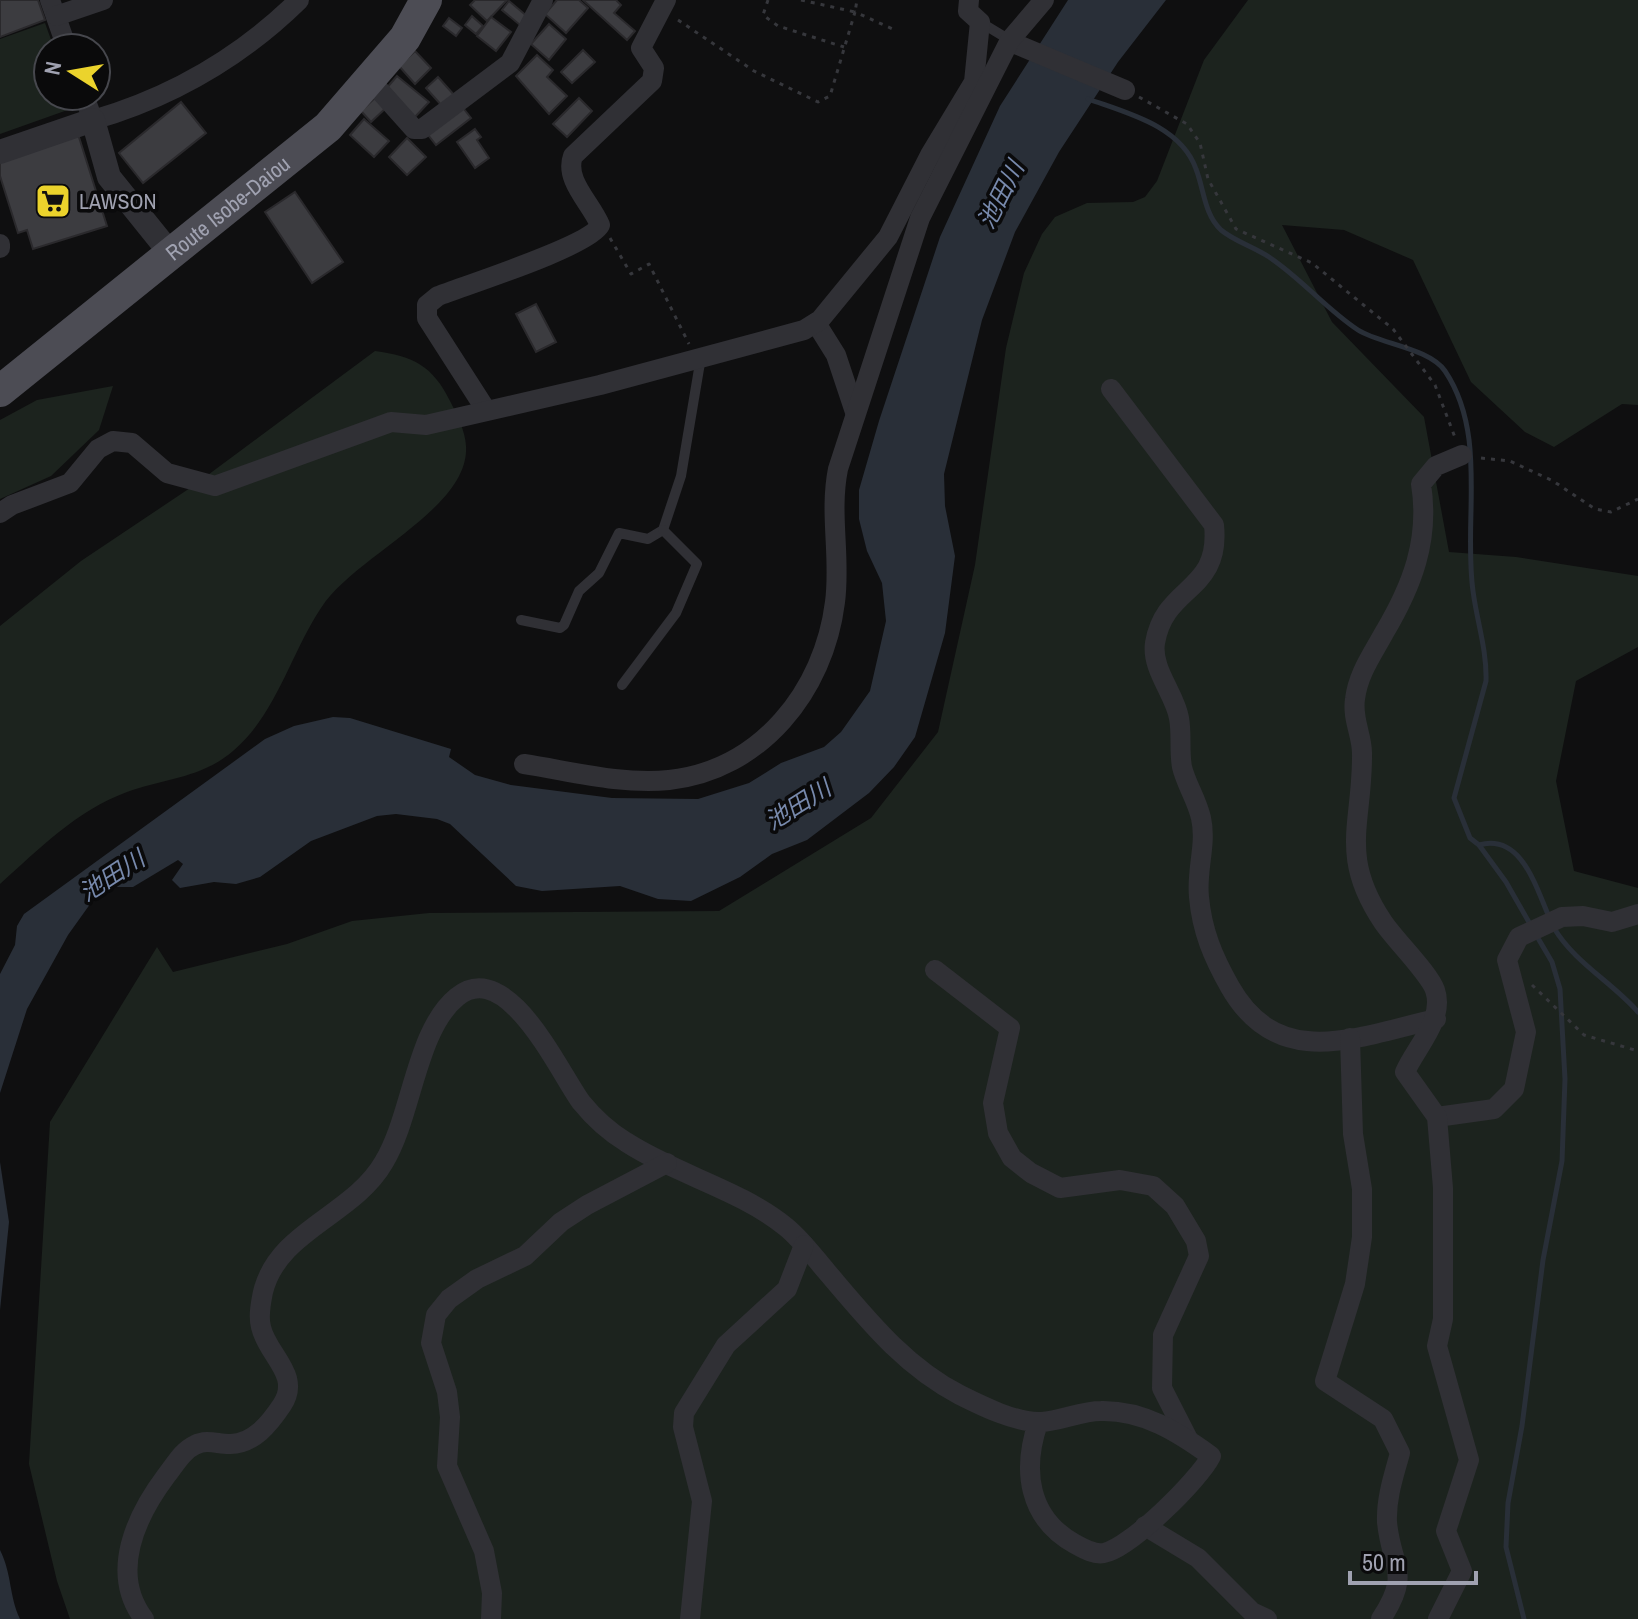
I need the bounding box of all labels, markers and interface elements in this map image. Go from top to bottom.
north arrow [32,32,112,112]
text: N [36,59,68,77]
street label: Route Isobe-Daiou [159,149,296,267]
water label: 池田川 [970,153,1032,234]
supermarket icon: LAWSON [34,182,72,220]
place label: LAWSON [79,186,157,216]
water label: 池田川 [758,770,839,837]
water label: 池田川 [73,841,153,908]
scale bar [1350,1535,1476,1585]
text: 50 m [1362,1546,1406,1578]

